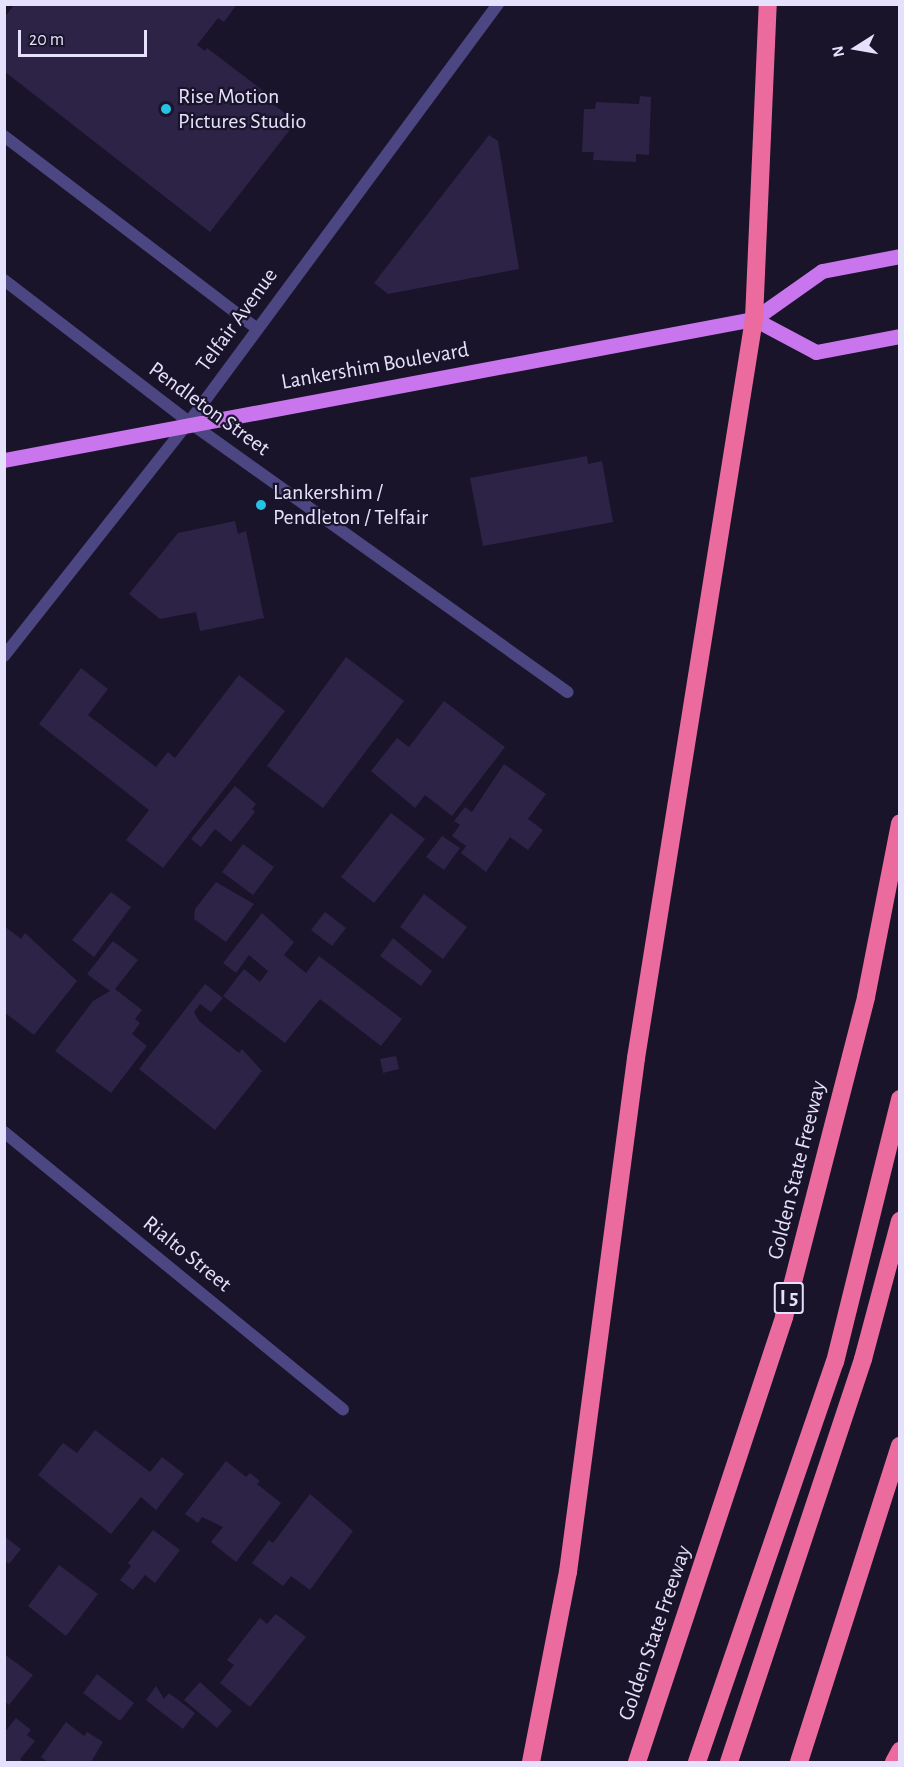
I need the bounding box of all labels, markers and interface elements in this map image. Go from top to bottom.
scale bar [21,18,150,56]
north arrow [826,18,886,78]
text: 20 m [29,31,64,49]
text: N [829,44,847,58]
place label: Rise Motion Pictures Studio [178,83,306,134]
marker: Rise Motion Pictures Studio [159,102,173,116]
street label: Telfair Avenue [191,263,283,377]
street label: Lankershim Boulevard [279,336,471,396]
street label: Pendleton Street [143,356,275,462]
place label: Lankershim / Pendleton / Telfair [273,479,428,530]
marker: Lankershim / Pendleton / Telfair [254,498,268,512]
street label: Golden State Freeway [762,1078,832,1262]
street label: Rialto Street [137,1210,237,1298]
road number: I 5 [772,1280,806,1316]
street label: Golden State Freeway [613,1542,697,1724]

